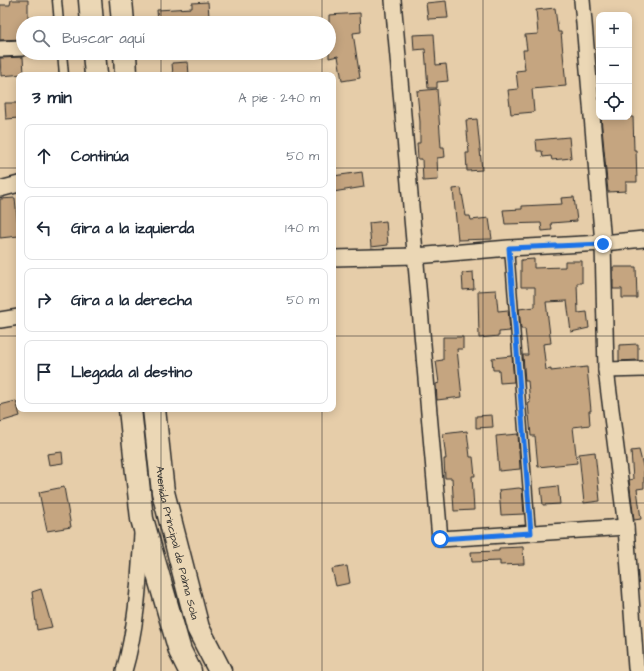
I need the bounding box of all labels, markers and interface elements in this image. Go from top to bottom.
map controls [596,12,632,120]
button: + [596,12,632,48]
search box [16,16,336,60]
icon: search [30,27,52,49]
text: Buscar aquí [62,28,144,49]
button: − [596,48,632,84]
button: locate [596,84,632,120]
text: 3 min [32,86,72,110]
text: A pie · 240 m [238,89,320,107]
icon: ahead [33,145,55,167]
text: Continúa [71,146,129,167]
text: 50 m [286,147,319,165]
icon: left [33,217,55,239]
text: Gira a la izquierda [71,218,194,239]
text: 140 m [285,219,319,237]
route end [594,235,612,253]
icon: right [33,289,55,311]
text: Gira a la derecha [71,290,192,311]
text: 50 m [286,291,319,309]
icon: arrive [33,361,55,383]
text: Llegada al destino [71,362,192,383]
street label: Avenida Principal de Palma Sola [153,465,203,622]
route start [431,530,449,548]

